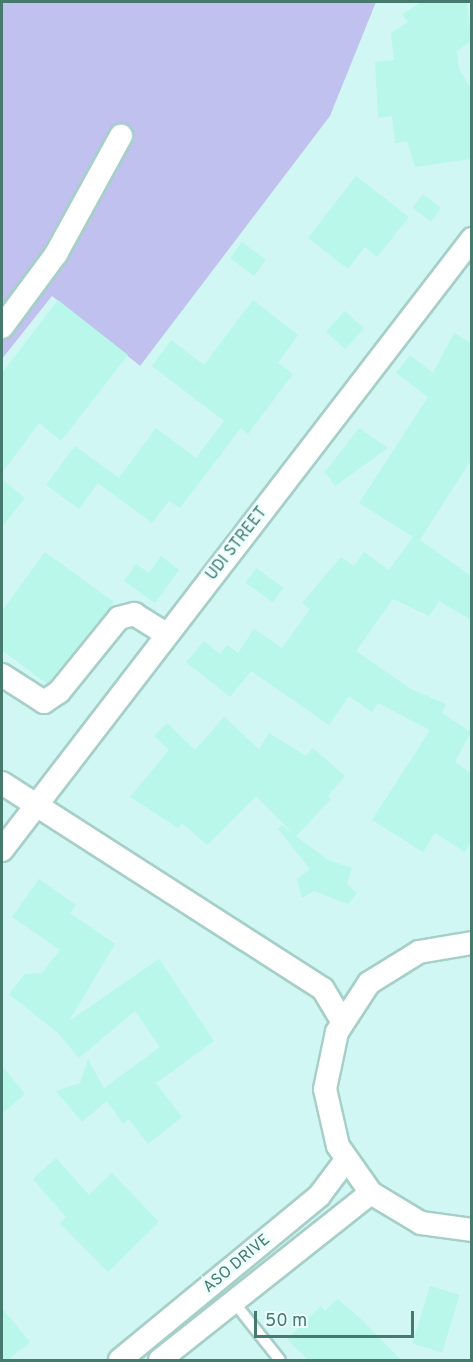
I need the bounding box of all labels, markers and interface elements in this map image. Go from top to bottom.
street label: UDI STREET [202,504,272,584]
street label: ASO DRIVE [200,1231,274,1297]
scale bar [257,1299,418,1337]
text: 50 m [265,1310,307,1333]

